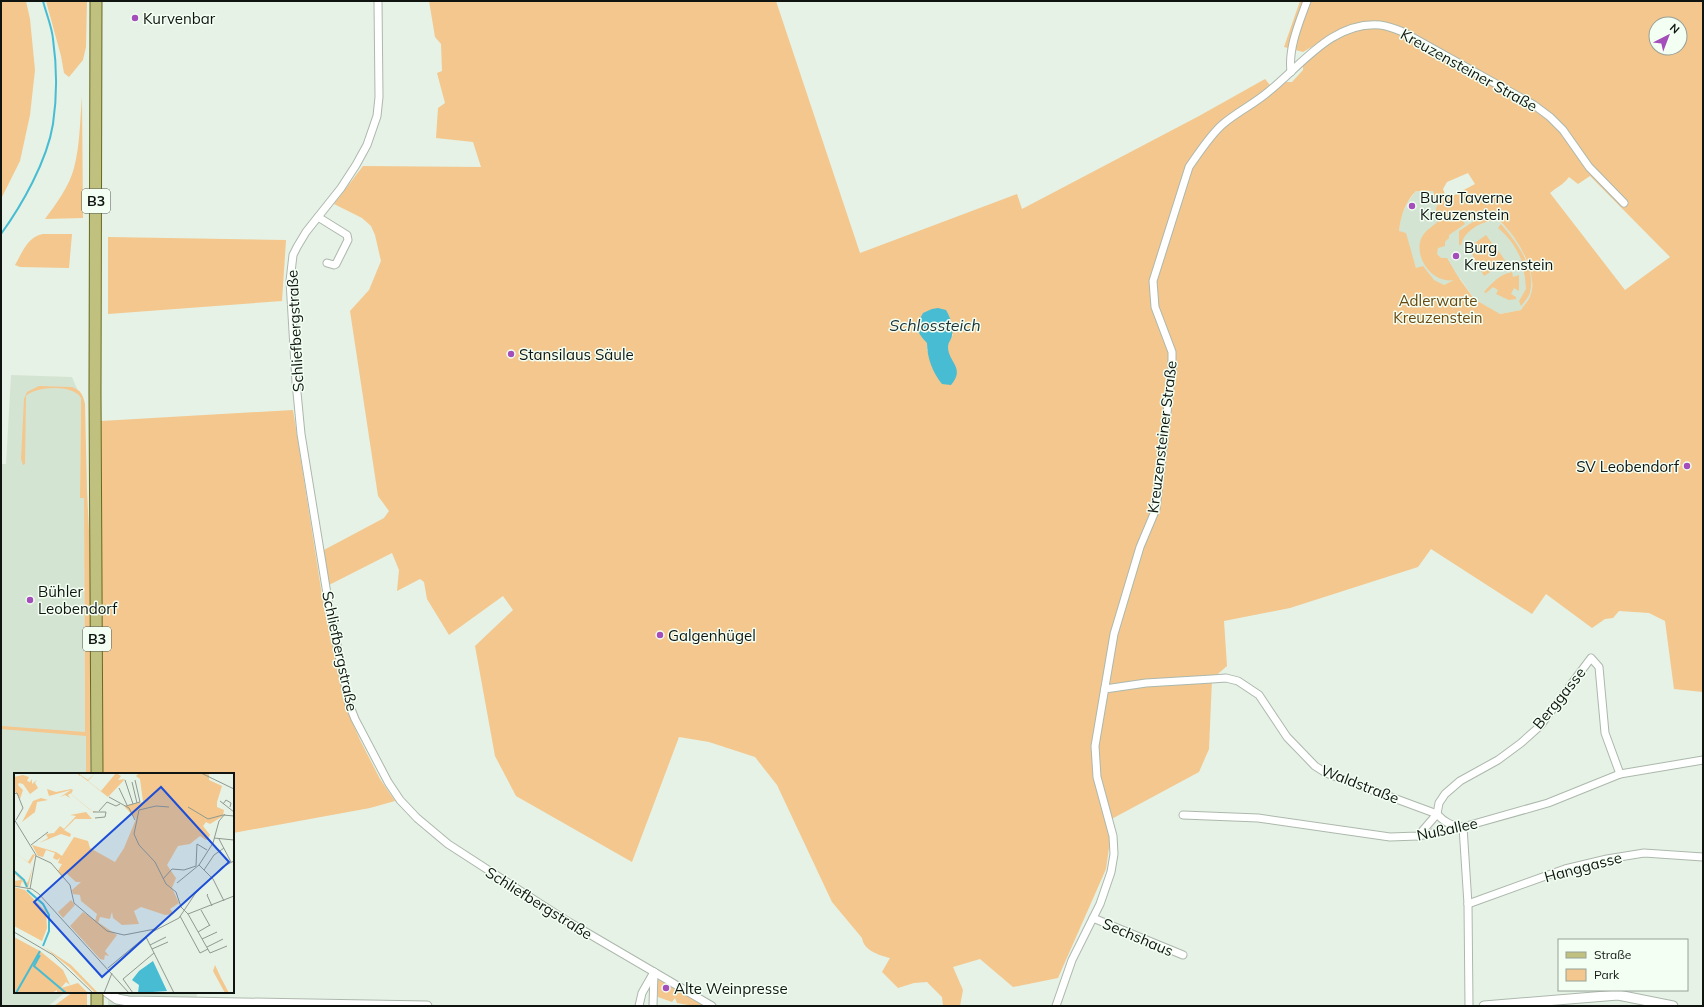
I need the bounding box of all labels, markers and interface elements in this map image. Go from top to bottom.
place label: Kurvenbar [143,9,216,28]
marker: Kurvenbar [130,13,140,23]
north arrow [1648,16,1688,56]
text: N [1667,21,1682,37]
street label: Kreuzensteiner Straße [1397,24,1541,116]
place label: Burg Taverne Kreuzenstein [1420,188,1512,224]
road number: B3 [82,189,110,213]
marker: Burg Taverne Kreuzenstein [1407,201,1417,211]
place label: Burg Kreuzenstein [1464,238,1553,274]
marker: Burg Kreuzenstein [1451,251,1461,261]
street label: Schliefbergstraße [282,270,308,392]
park label: Adlerwarte Kreuzenstein [1393,291,1483,327]
water label: Schlossteich [889,315,981,335]
place label: Stansilaus Säule [519,345,634,364]
marker: Stansilaus Säule [506,349,516,359]
street label: Kreuzensteiner Straße [1143,360,1181,514]
place label: SV Leobendorf [1576,457,1680,476]
marker: SV Leobendorf [1682,461,1692,471]
place label: Bühler Leobendorf [38,582,118,618]
street label: Schliefbergstraße [318,589,362,713]
marker: Bühler Leobendorf [25,595,35,605]
place label: Galgenhügel [668,626,756,645]
road number: B3 [83,627,111,651]
marker: Galgenhügel [655,630,665,640]
street label: Berggasse [1528,663,1590,733]
street label: Waldstraße [1318,760,1402,808]
inset map [14,773,234,993]
street label: Nußallee [1415,813,1479,845]
street label: Hanggasse [1542,848,1624,886]
street label: Schliefbergstraße [482,863,596,943]
street label: Sechshaus [1100,914,1176,960]
legend [1558,939,1688,991]
text: Straße [1594,947,1631,962]
text: Park [1594,967,1620,982]
place label: Alte Weinpresse [674,979,788,998]
marker: Alte Weinpresse [661,983,671,993]

